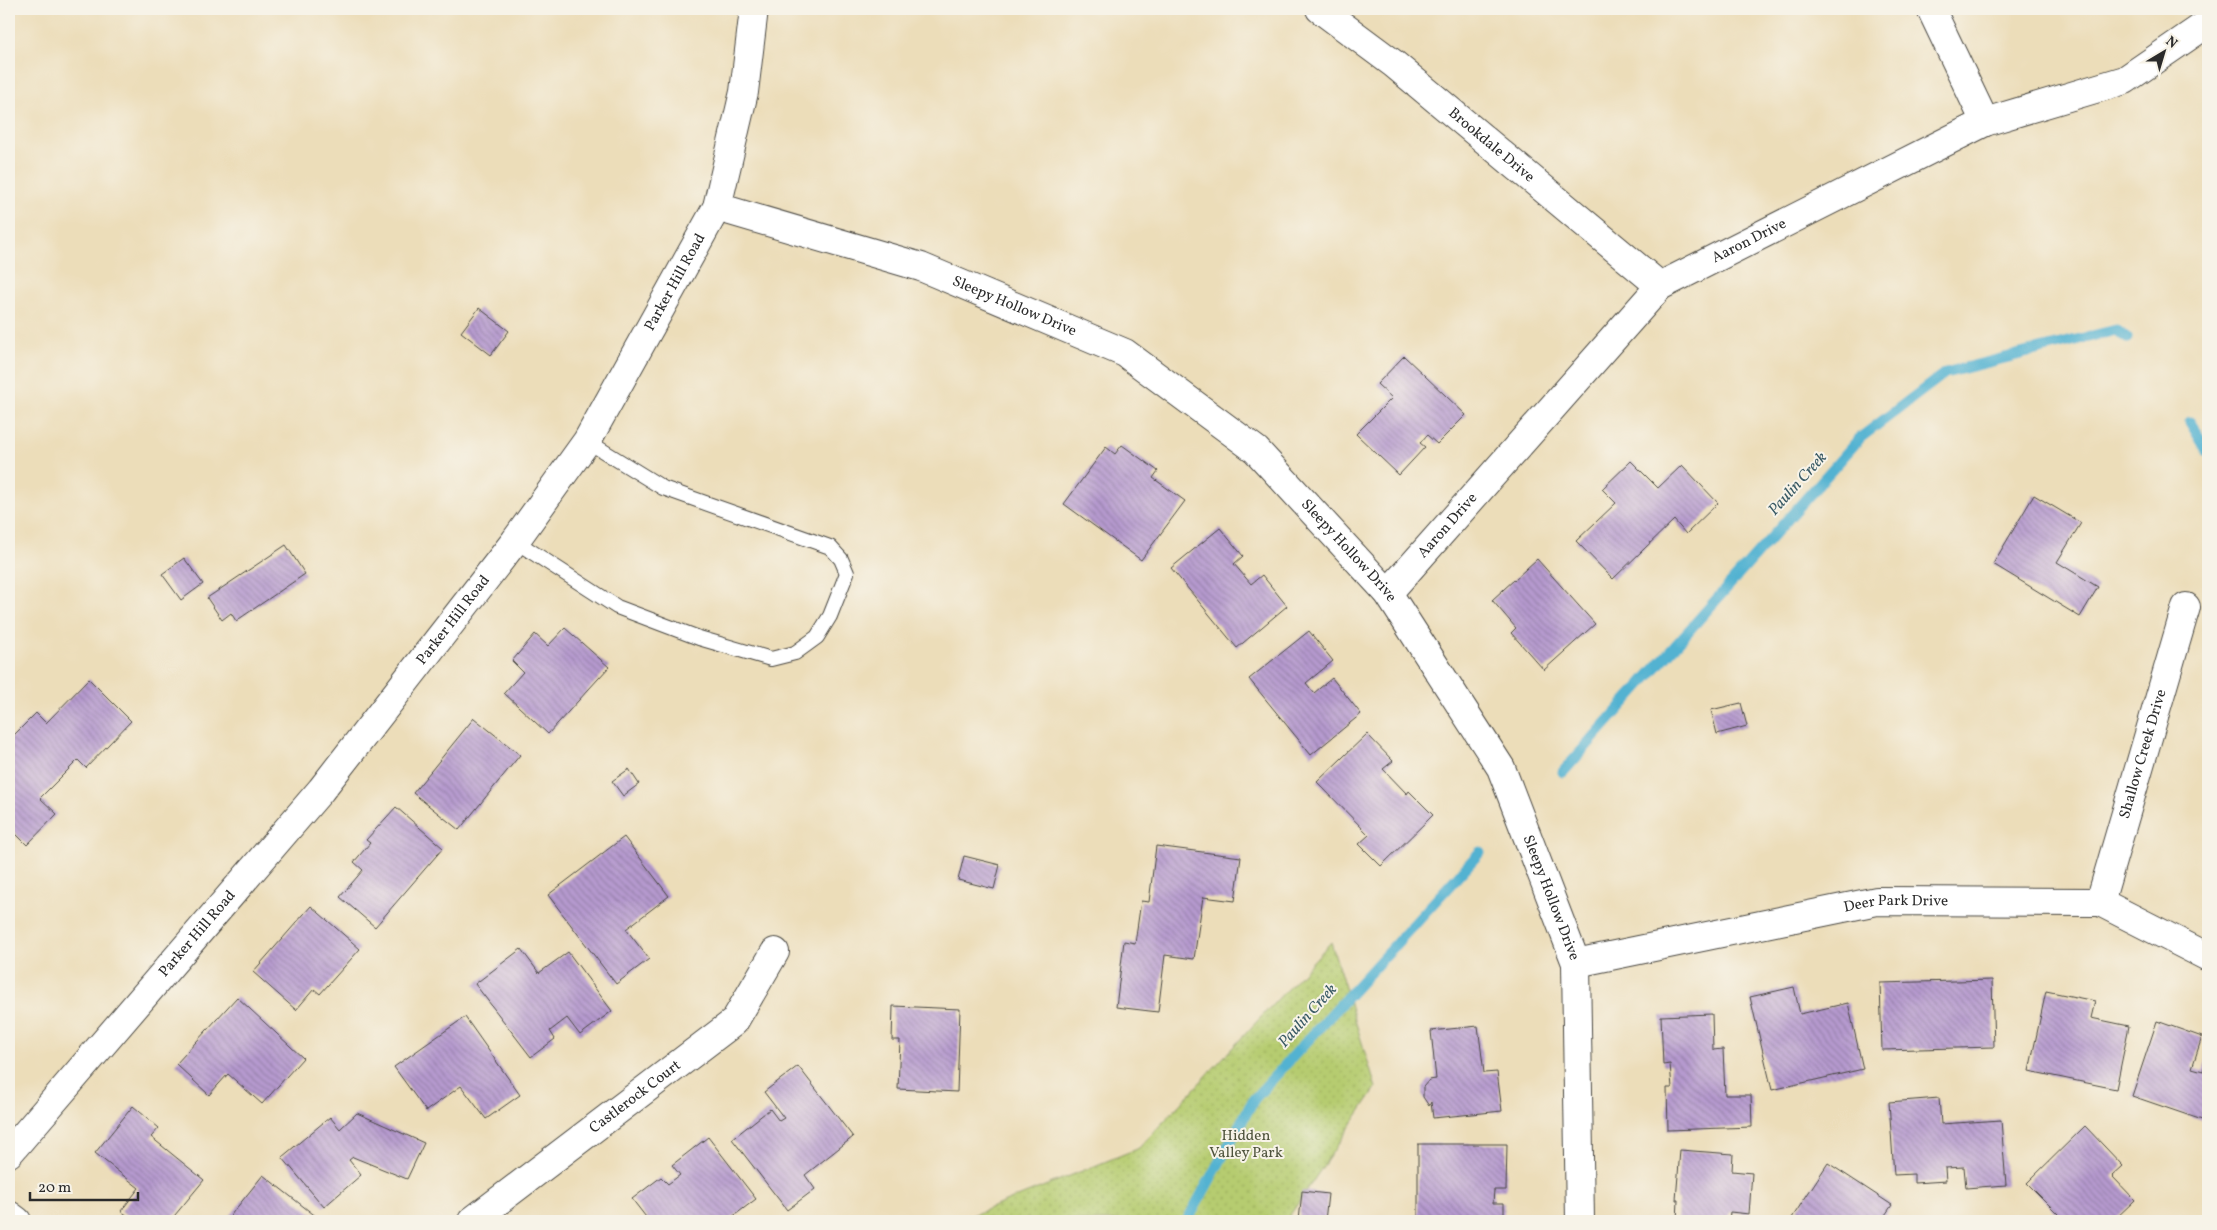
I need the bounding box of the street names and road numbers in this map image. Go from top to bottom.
street label: Brookdale Drive [1444,103,1539,187]
street label: Aaron Drive [1708,213,1790,269]
street label: Parker Hill Road [640,230,711,335]
street label: Sleepy Hollow Drive [949,271,1080,342]
street label: Aaron Drive [1413,488,1482,563]
street label: Sleepy Hollow Drive [1296,495,1402,606]
street label: Parker Hill Road [412,571,495,669]
street label: Shallow Creek Drive [2114,687,2172,821]
street label: Sleepy Hollow Drive [1517,832,1585,964]
street label: Parker Hill Road [154,886,241,982]
street label: Deer Park Drive [1842,891,1948,918]
street label: Castlerock Court [585,1055,685,1139]

